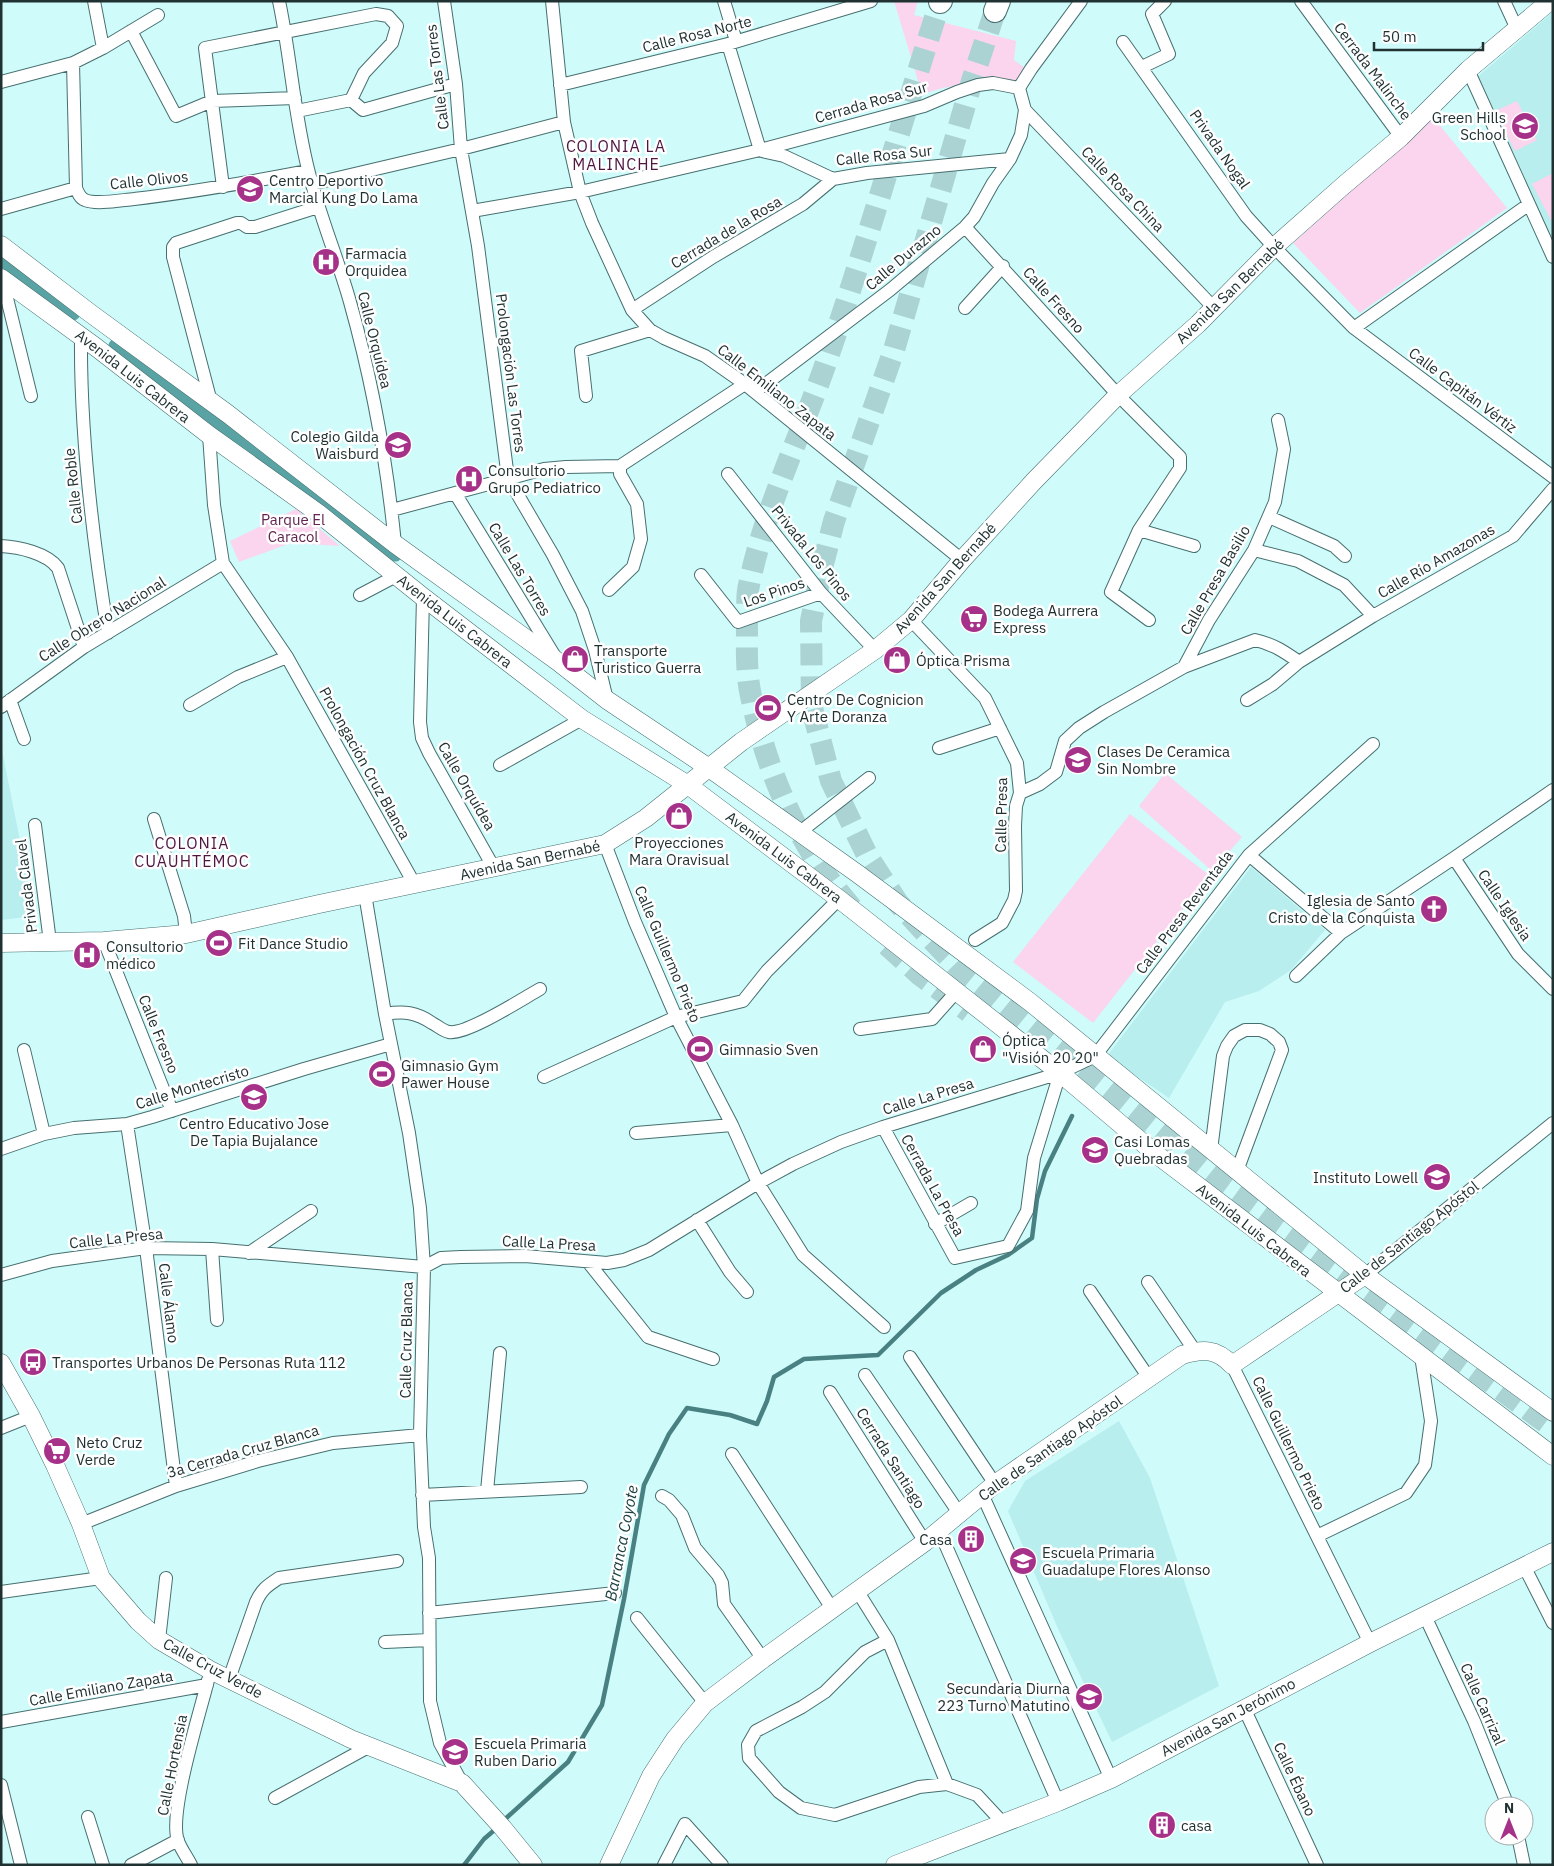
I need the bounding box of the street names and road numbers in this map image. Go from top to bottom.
street label: Calle Rosa Norte [640,11,754,57]
street label: Cerrada Malinche [1330,18,1416,124]
street label: Calle Las Torres [421,23,453,131]
street label: Cerrada Rosa Sur [813,77,930,127]
street label: Privada Nogal [1186,106,1254,192]
street label: Calle Rosa Sur [835,140,933,169]
street label: Calle Rosa China [1077,142,1169,236]
street label: Calle Olivos [109,166,189,194]
street label: Cerrada de la Rosa [667,191,785,273]
street label: Calle Durazno [861,220,945,294]
street label: Avenida San Bernabé [1172,234,1288,348]
street label: Calle Fresno [1019,263,1089,337]
street label: Calle Orquídea [354,290,396,390]
street label: Prolongación Las Torres [492,292,530,454]
street label: Avenida Luis Cabrera [72,325,194,427]
street label: Calle Emiliano Zapata [714,340,840,444]
street label: Calle Capitán Vértiz [1405,343,1521,437]
street label: Calle Roble [60,447,86,525]
street label: Privada Los Pinos [768,502,856,604]
street label: Avenida San Bernabé [890,518,1000,638]
street label: Calle Las Torres [485,519,555,619]
street label: Calle Río Amazonas [1374,520,1498,602]
street label: Calle Presa Basilio [1176,522,1254,638]
street label: Avenida Luis Cabrera [394,570,516,672]
street label: Calle Obrero Nacional [35,572,169,666]
street label: Los Pinos [741,573,807,611]
street label: Prolongación Cruz Blanca [315,684,415,842]
street label: Calle Orquídea [434,738,500,834]
street label: Calle Presa [991,777,1011,853]
street label: Avenida Luis Cabrera [722,807,846,907]
street label: Avenida San Bernabé [458,836,602,884]
street label: Privada Clavel [11,838,41,934]
street label: Calle Presa Reventada [1131,846,1237,978]
street label: Calle Iglesia [1474,865,1536,945]
street label: Calle Guillermo Prieto [631,883,705,1025]
street label: Calle Fresno [135,992,183,1076]
street label: Calle Montecristo [133,1061,251,1113]
street label: Calle La Presa [880,1073,976,1119]
street label: Cerrada La Presa [897,1131,969,1239]
street label: Calle de Santiago Apóstol [1336,1177,1482,1297]
street label: Avenida Luis Cabrera [1193,1179,1315,1281]
street label: Calle La Presa [68,1224,164,1252]
street label: Calle La Presa [501,1231,597,1255]
street label: Calle Álamo [155,1262,183,1344]
street label: Calle Cruz Blanca [395,1281,417,1399]
street label: Calle Guillermo Prieto [1248,1373,1330,1513]
street label: Calle de Santiago Apóstol [974,1391,1126,1505]
street label: Cerrada Santiago [852,1404,930,1512]
street label: 3a Cerrada Cruz Blanca [165,1420,321,1482]
street label: Calle Cruz Verde [160,1634,266,1702]
street label: Calle Carrizal [1456,1660,1510,1748]
street label: Calle Emiliano Zapata [28,1666,174,1710]
street label: Avenida San Jerónimo [1157,1673,1299,1761]
street label: Calle Hortensia [153,1713,191,1817]
street label: Calle Ébano [1270,1739,1320,1819]

